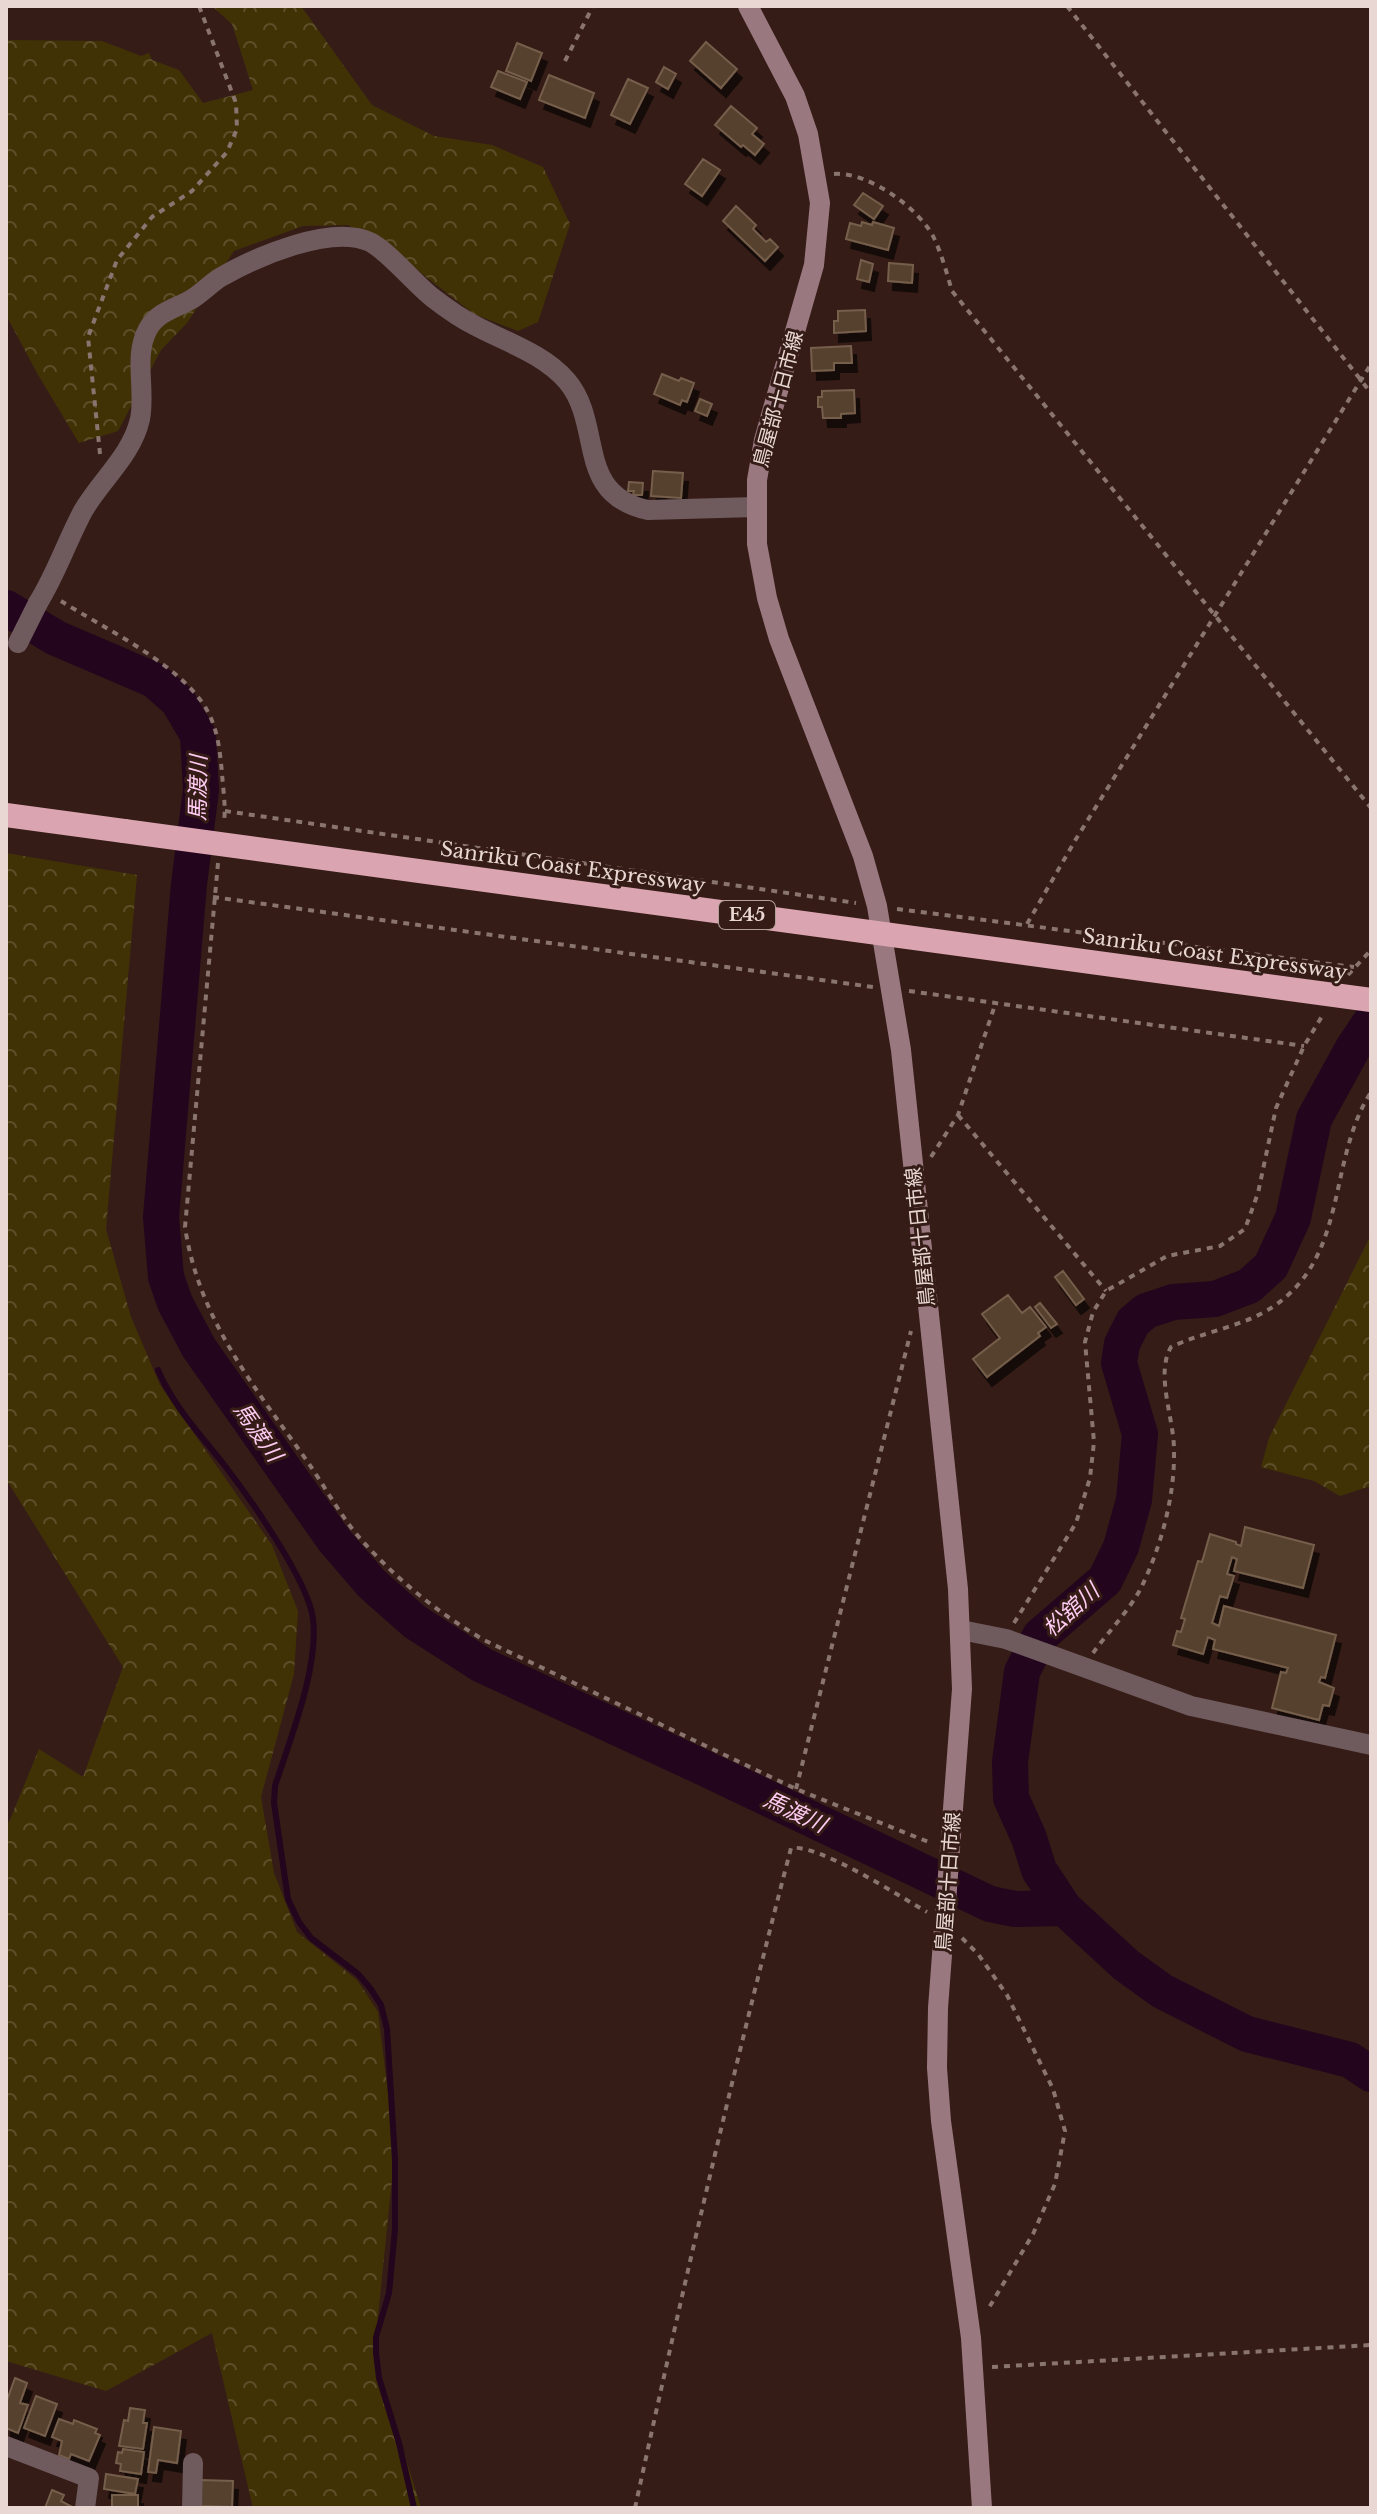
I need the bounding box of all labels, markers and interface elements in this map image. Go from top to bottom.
street label: 鳥屋部十日市線 [748,328,808,470]
water label: 馬渡川 [184,753,212,821]
street label: Sanriku Coast Expressway [439,836,707,898]
road number: E45 [719,901,775,929]
street label: Sanriku Coast Expressway [1081,923,1349,985]
street label: 鳥屋部十日市線 [901,1166,939,1308]
water label: 馬渡川 [228,1397,289,1468]
water label: 松舘川 [1037,1577,1106,1642]
water label: 馬渡川 [759,1786,832,1839]
street label: 鳥屋部十日市線 [931,1811,965,1953]

